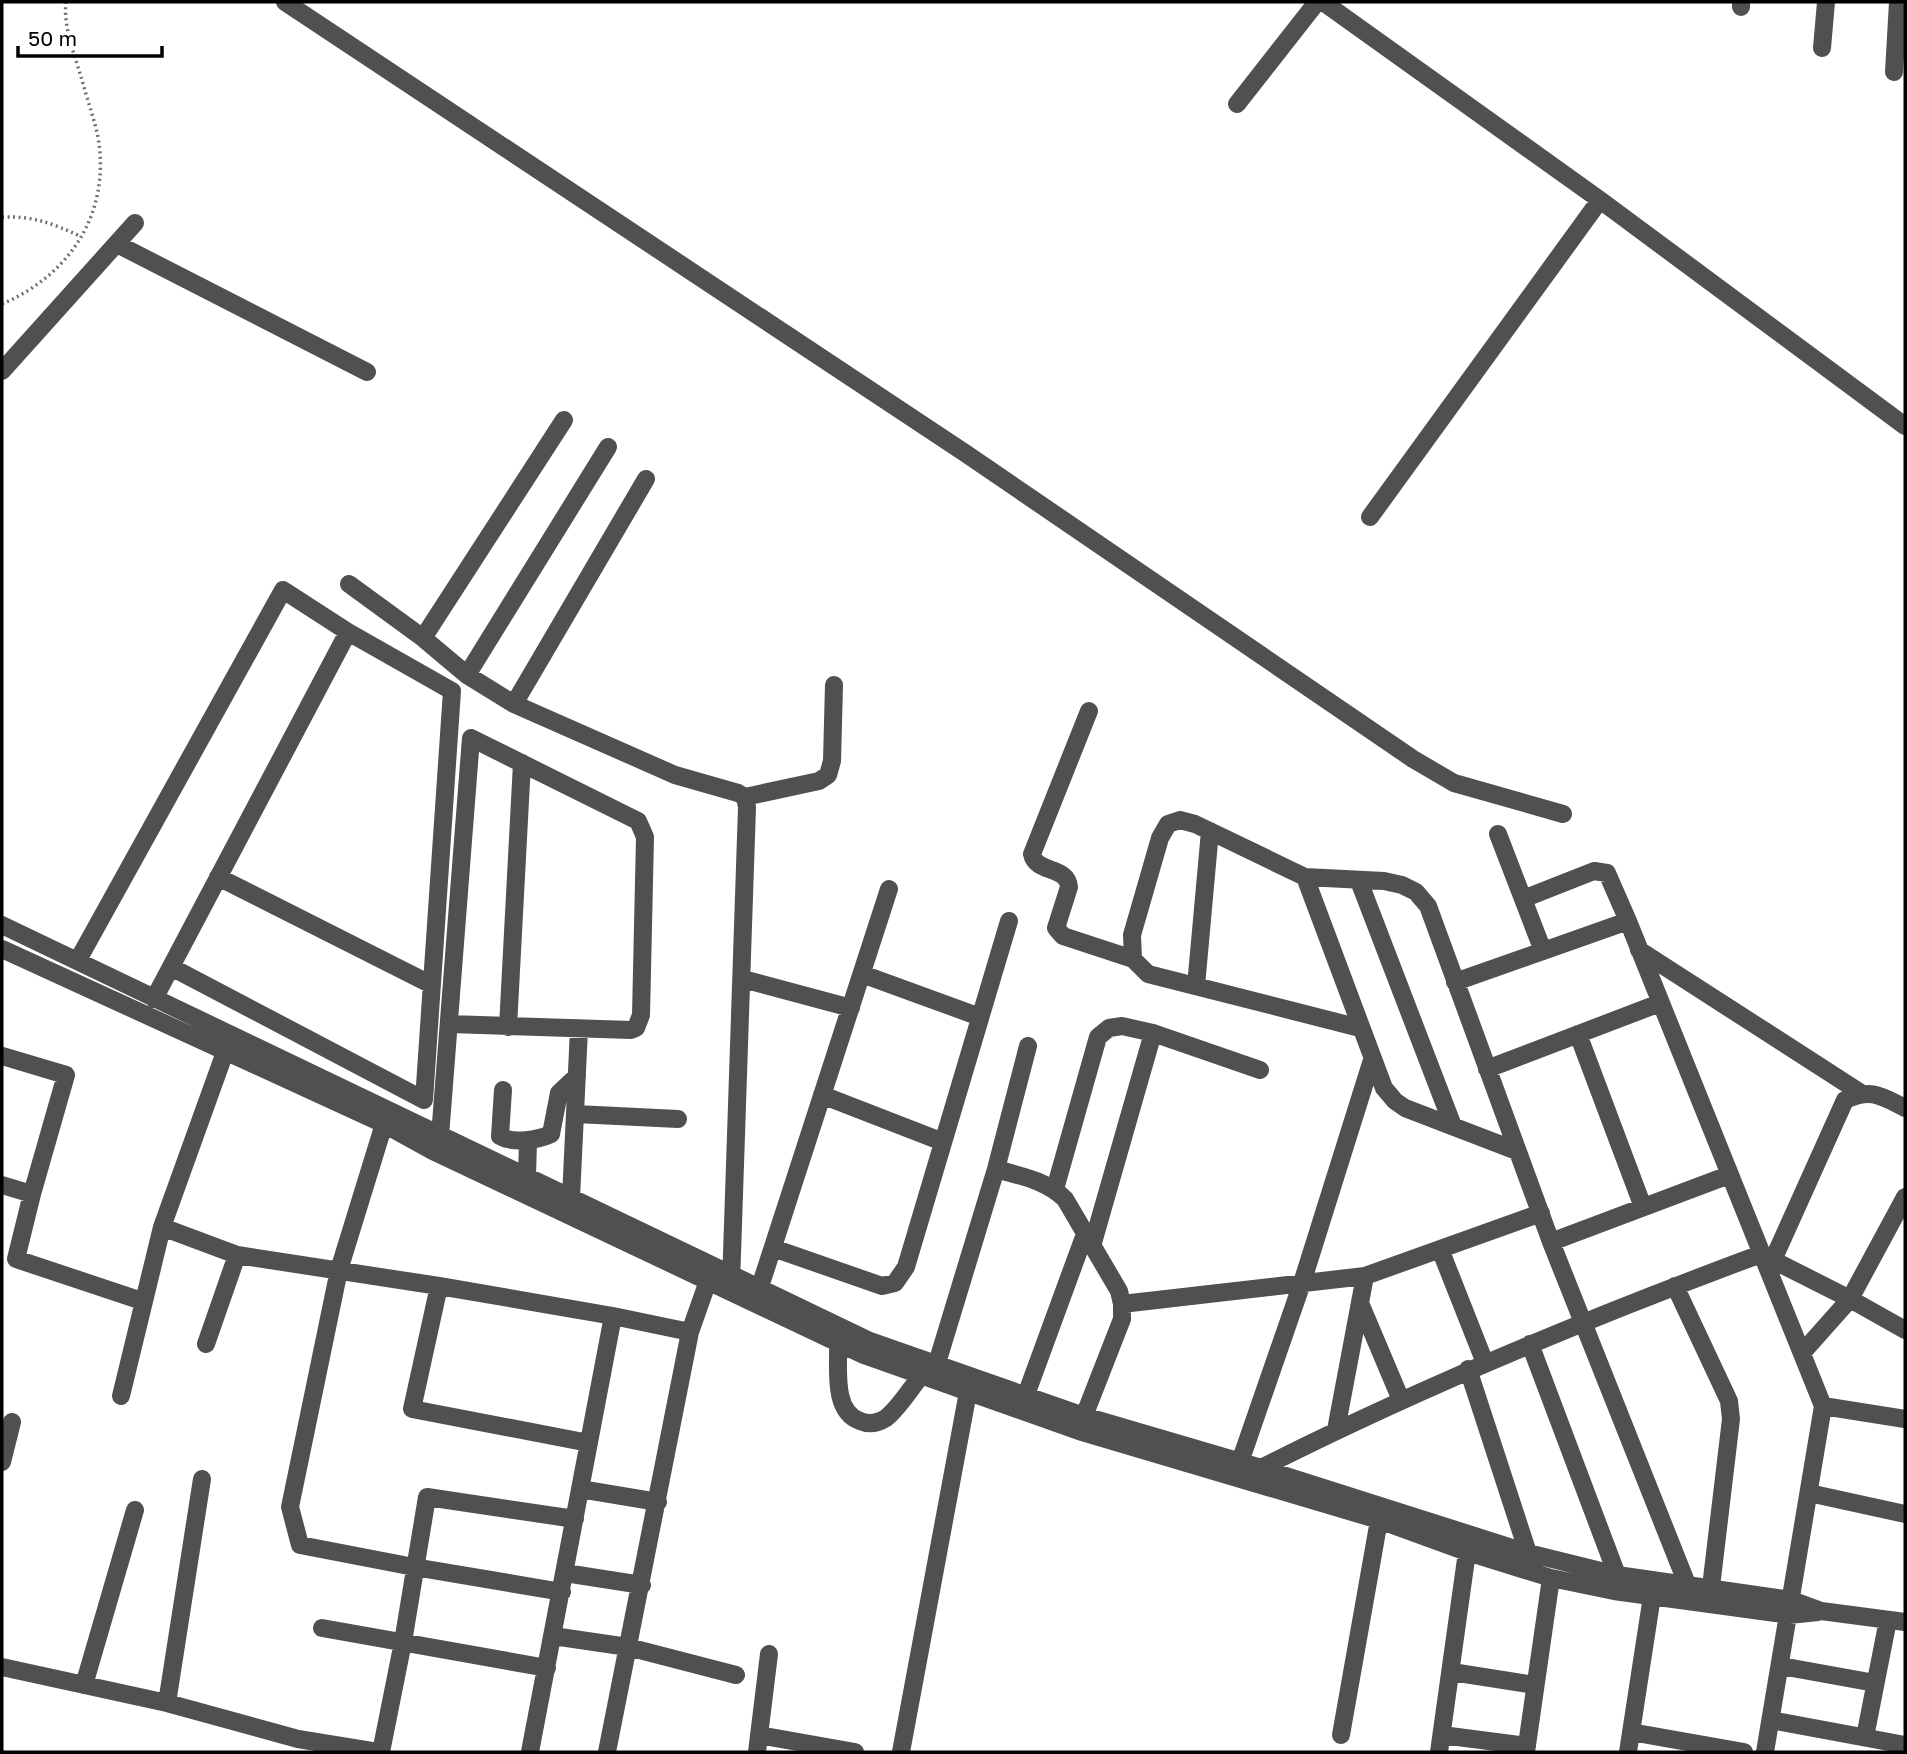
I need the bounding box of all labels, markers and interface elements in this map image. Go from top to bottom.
scale bar [18,14,161,58]
text: 50 m [28,25,77,51]

